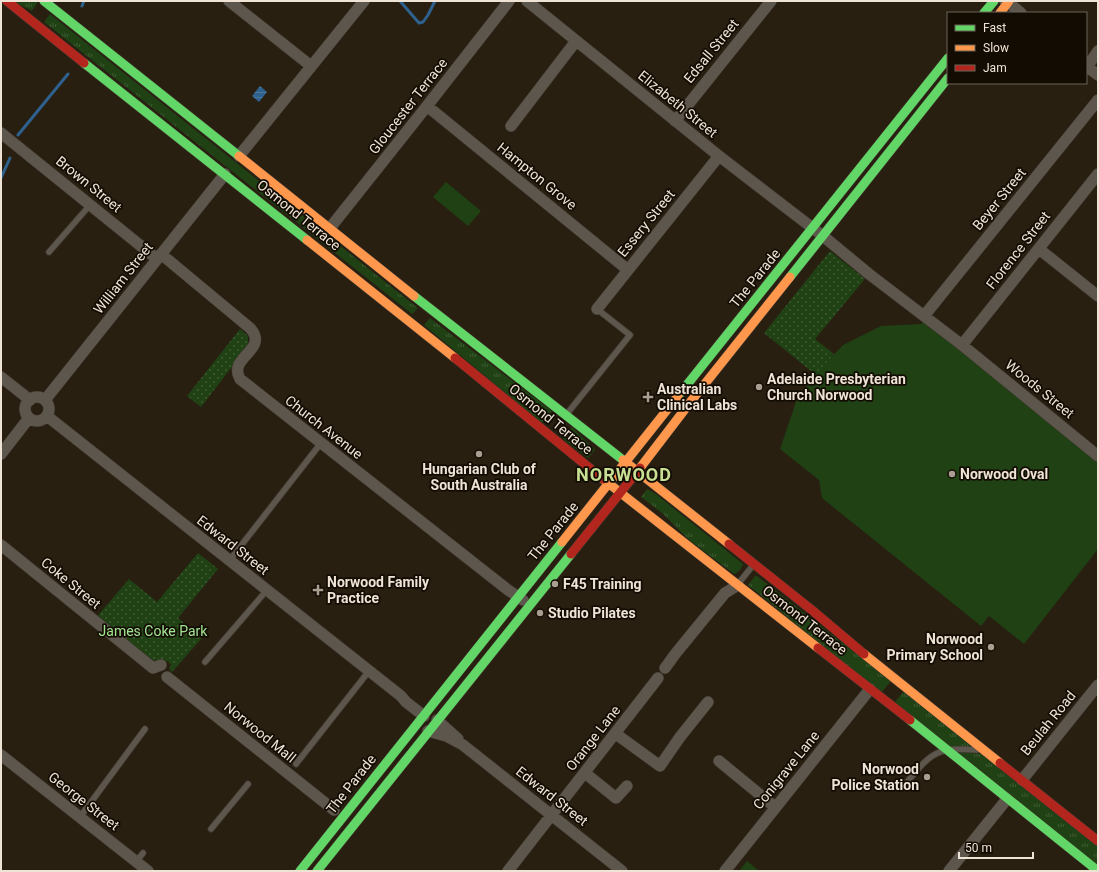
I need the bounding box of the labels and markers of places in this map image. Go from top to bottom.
place label: Adelaide Presbyterian Church Norwood [767,371,906,403]
place label: Australian Clinical Labs [657,381,737,413]
marker: Adelaide Presbyterian Church Norwood [754,382,764,392]
marker: Australian Clinical Labs [642,391,654,403]
marker: Hungarian Club of South Australia [474,449,484,459]
place label: Hungarian Club of South Australia [422,461,537,493]
place label: Norwood Oval [960,466,1048,482]
marker: Norwood Oval [947,469,957,479]
place label: Norwood Family Practice [327,574,430,606]
place label: F45 Training [563,576,642,592]
marker: F45 Training [550,579,560,589]
marker: Norwood Family Practice [312,584,324,596]
place label: Studio Pilates [548,605,636,621]
marker: Studio Pilates [535,608,545,618]
place label: Norwood Primary School [886,631,983,663]
marker: Norwood Primary School [986,642,996,652]
place label: Norwood Police Station [831,761,919,793]
marker: Norwood Police Station [922,772,932,782]

